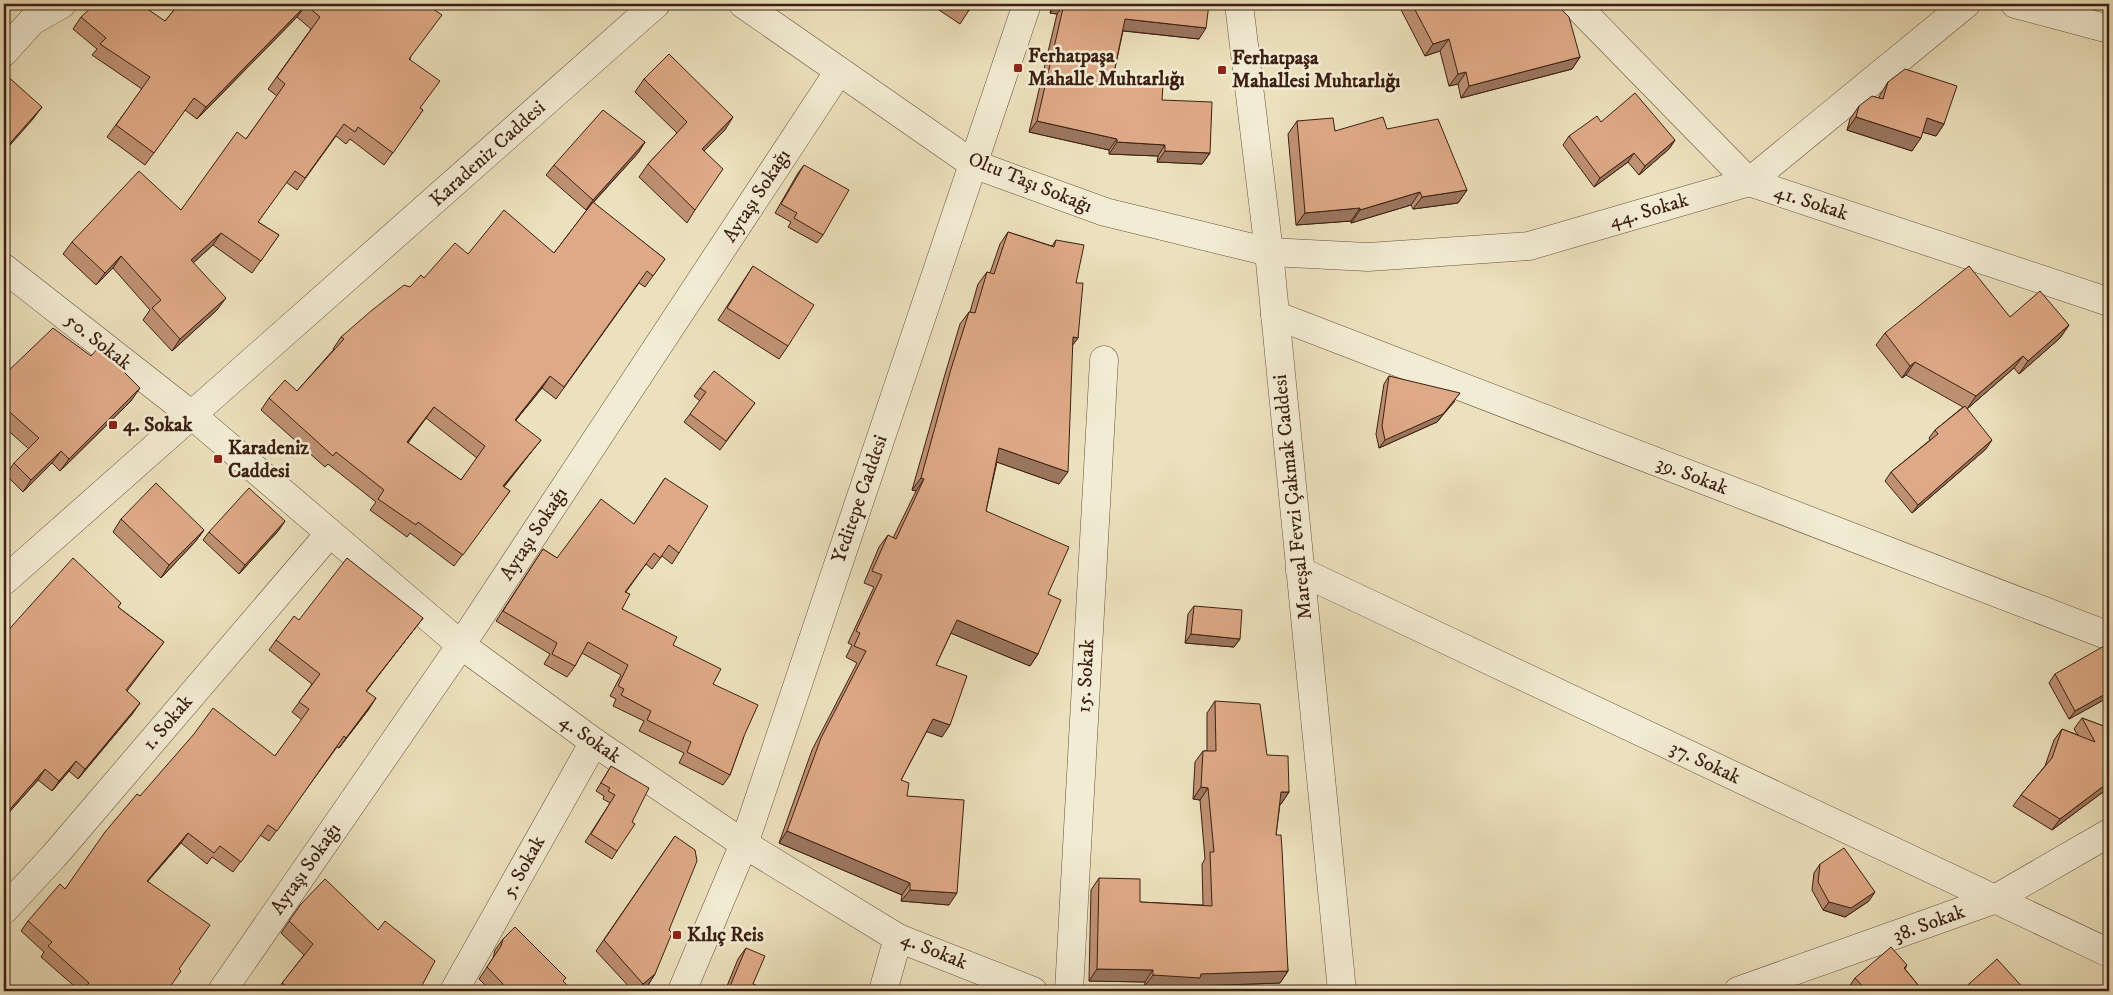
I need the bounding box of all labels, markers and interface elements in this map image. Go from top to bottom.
place label: Ferhatpaşa Mahalle Muhtarlığı [1028,44,1185,92]
place label: Ferhatpaşa Mahallesi Muhtarlığı [1232,46,1400,94]
marker: Ferhatpaşa Mahalle Muhtarlığı [1012,62,1024,74]
marker: Ferhatpaşa Mahallesi Muhtarlığı [1216,64,1228,76]
street label: Karadeniz Caddesi [425,95,551,213]
street label: Aytaşı Sokağı [718,145,796,247]
street label: Oltu Taşı Sokağı [964,147,1096,219]
street label: 41. Sokak [1771,179,1851,227]
street label: 44. Sokak [1607,188,1691,234]
street label: 50. Sokak [59,308,137,376]
street label: Mareşal Fevzi Çakmak Caddesi [1268,373,1318,621]
place label: 4. Sokak [123,413,194,438]
marker: 4. Sokak [107,419,119,431]
street label: Yeditepe Caddesi [826,432,894,566]
place label: Karadeniz Caddesi [228,436,309,484]
street label: 39. Sokak [1653,451,1732,501]
marker: Karadeniz Caddesi [212,453,224,465]
street label: Aytaşı Sokağı [495,483,573,585]
street label: 15. Sokak [1072,638,1100,714]
street label: 1. Sokak [138,690,198,756]
street label: 4. Sokak [554,709,626,769]
street label: 37. Sokak [1666,736,1745,790]
street label: Aytaşı Sokağı [265,818,347,920]
street label: 5. Sokak [497,832,551,902]
street label: 38. Sokak [1890,899,1969,949]
place label: Kılıç Reis [687,923,764,948]
street label: 4. Sokak [897,926,971,976]
marker: Kılıç Reis [671,929,683,941]

